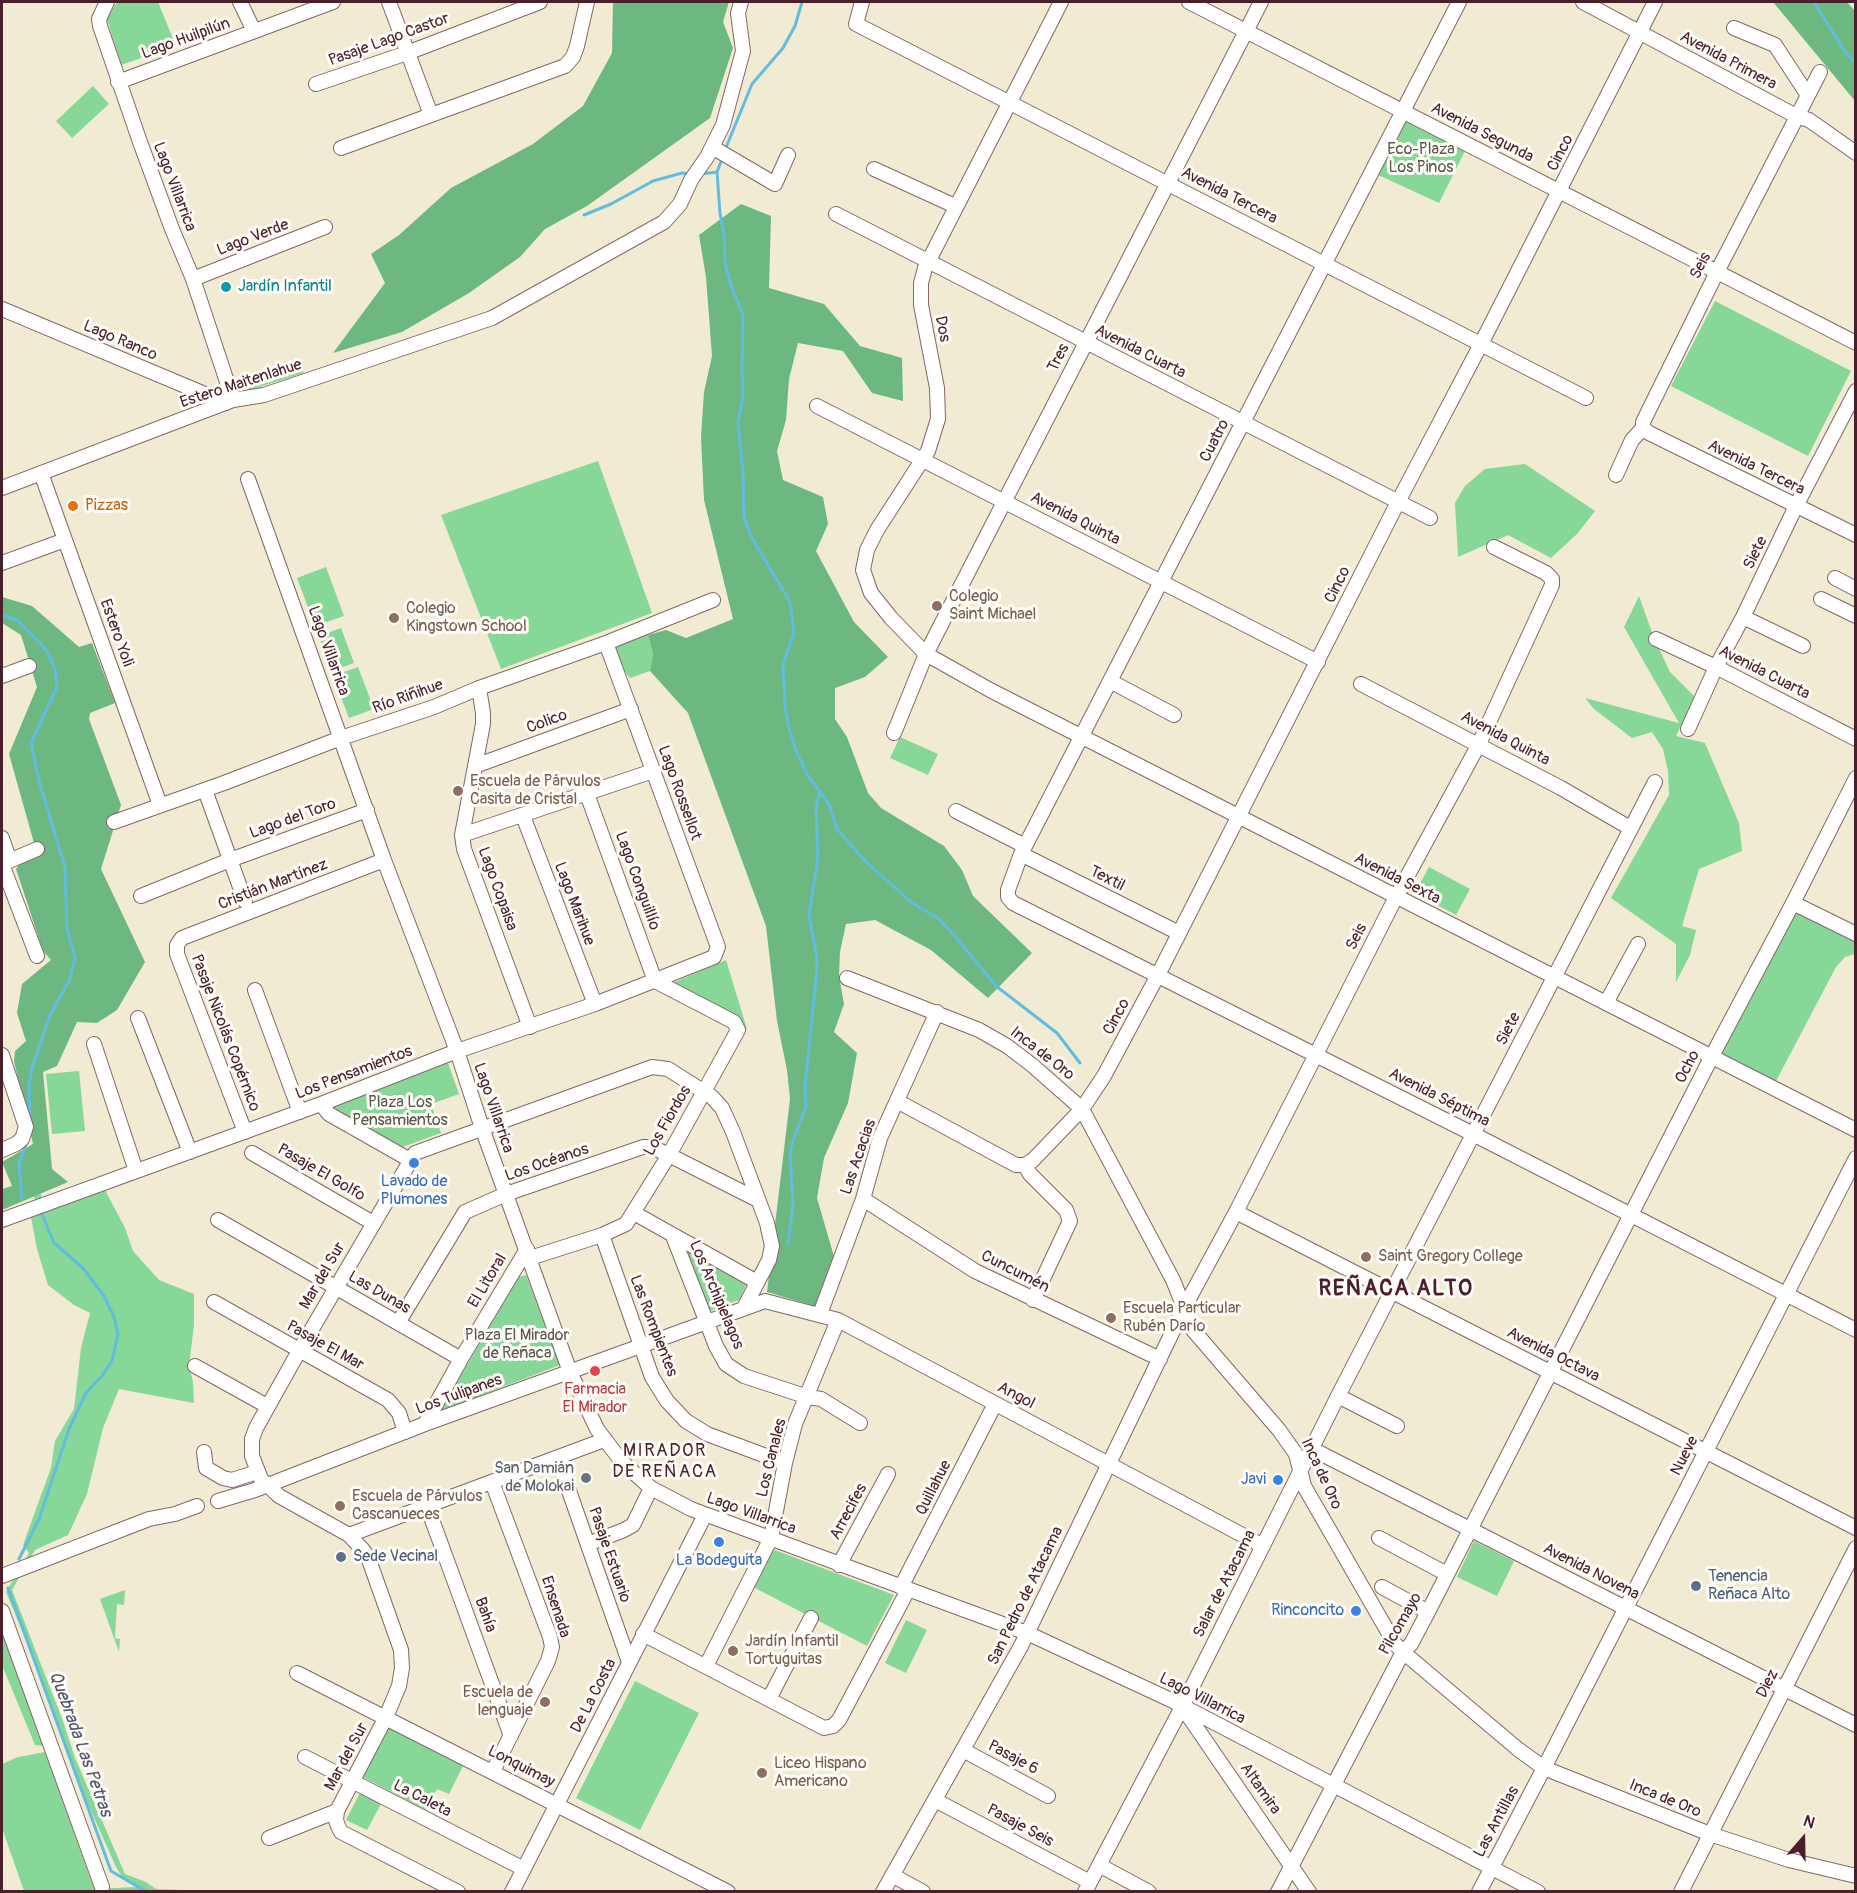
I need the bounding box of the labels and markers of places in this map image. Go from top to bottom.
place label: Jardín Infantil [238,277,332,297]
marker: Jardín Infantil [219,280,233,294]
place label: Pizzas [85,496,128,516]
marker: Pizzas [66,499,80,513]
place label: Colegio Saint Michael [949,587,1036,625]
place label: Colegio Kingstown School [406,599,527,637]
marker: Colegio Saint Michael [930,599,944,613]
marker: Colegio Kingstown School [387,611,401,625]
place label: Escuela de Párvulos Casita de Cristal [470,772,600,810]
marker: Escuela de Párvulos Casita de Cristal [451,784,465,798]
marker: Lavado de Plumones [407,1156,421,1170]
place label: Lavado de Plumones [381,1172,447,1210]
place label: Saint Gregory College [1378,1247,1523,1267]
marker: Saint Gregory College [1359,1250,1373,1264]
place label: Escuela Particular Rubén Darío [1123,1299,1241,1337]
marker: Escuela Particular Rubén Darío [1104,1311,1118,1325]
marker: Farmacia El Mirador [588,1364,602,1378]
place label: Farmacia El Mirador [563,1380,627,1418]
place label: San Damián de Molokai [494,1459,574,1497]
place label: Javi [1241,1470,1266,1490]
marker: San Damián de Molokai [579,1471,593,1485]
marker: Javi [1271,1473,1285,1487]
place label: Escuela de Párvulos Cascanueces [352,1487,482,1525]
marker: Escuela de Párvulos Cascanueces [333,1499,347,1513]
marker: La Bodeguita [712,1535,726,1549]
place label: Sede Vecinal [353,1547,438,1567]
marker: Sede Vecinal [334,1550,348,1564]
place label: La Bodeguita [676,1551,762,1571]
place label: Tenencia Reñaca Alto [1708,1567,1790,1605]
marker: Tenencia Reñaca Alto [1689,1579,1703,1593]
place label: Rinconcito [1271,1601,1344,1621]
marker: Rinconcito [1349,1604,1363,1618]
place label: Jardín Infantil Tortuguitas [745,1632,839,1670]
marker: Jardín Infantil Tortuguitas [726,1644,740,1658]
place label: Escuela de lenguaje [463,1683,533,1721]
marker: Escuela de lenguaje [538,1695,552,1709]
place label: Liceo Hispano Americano [774,1754,867,1792]
marker: Liceo Hispano Americano [755,1766,769,1780]

